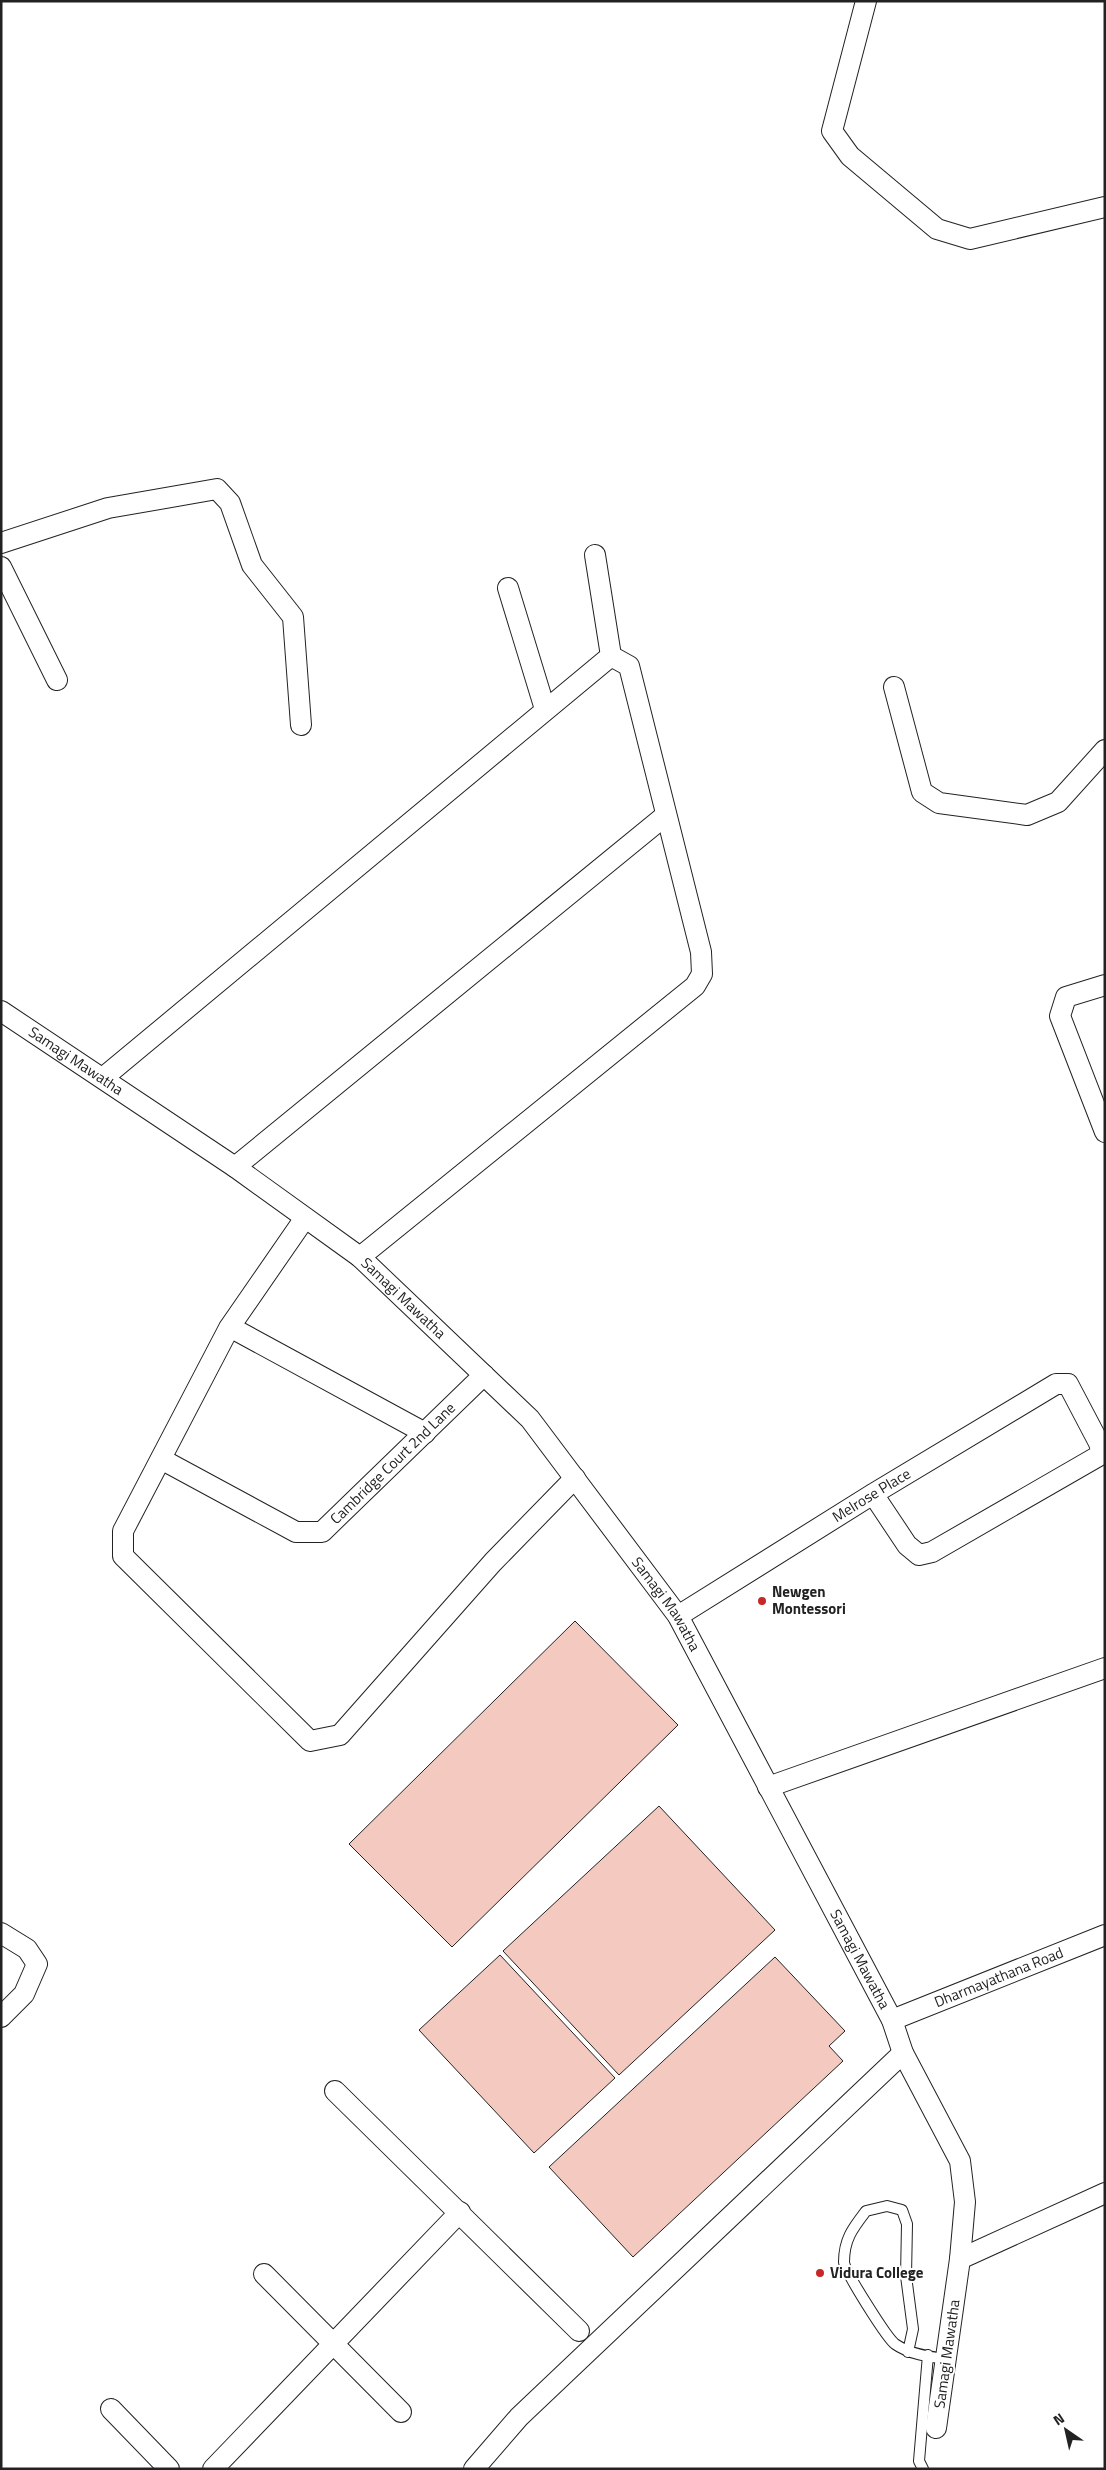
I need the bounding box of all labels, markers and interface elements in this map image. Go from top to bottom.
street label: Samagi Mawatha [24,1020,129,1101]
street label: Samagi Mawatha [356,1252,452,1344]
street label: Cambridge Court 2nd Lane [324,1397,460,1529]
street label: Melrose Place [827,1462,915,1528]
street label: Samagi Mawatha [626,1552,707,1656]
place label: Newgen Montessori [772,1580,846,1620]
marker: Newgen Montessori [756,1595,768,1607]
street label: Samagi Mawatha [824,1905,896,2013]
street label: Dharmayathana Road [931,1941,1067,2013]
place label: Vidura College [830,2261,924,2284]
marker: Vidura College [814,2267,826,2279]
street label: Samagi Mawatha [927,2297,966,2410]
north arrow [1041,2405,1091,2455]
text: N [1049,2407,1068,2430]

